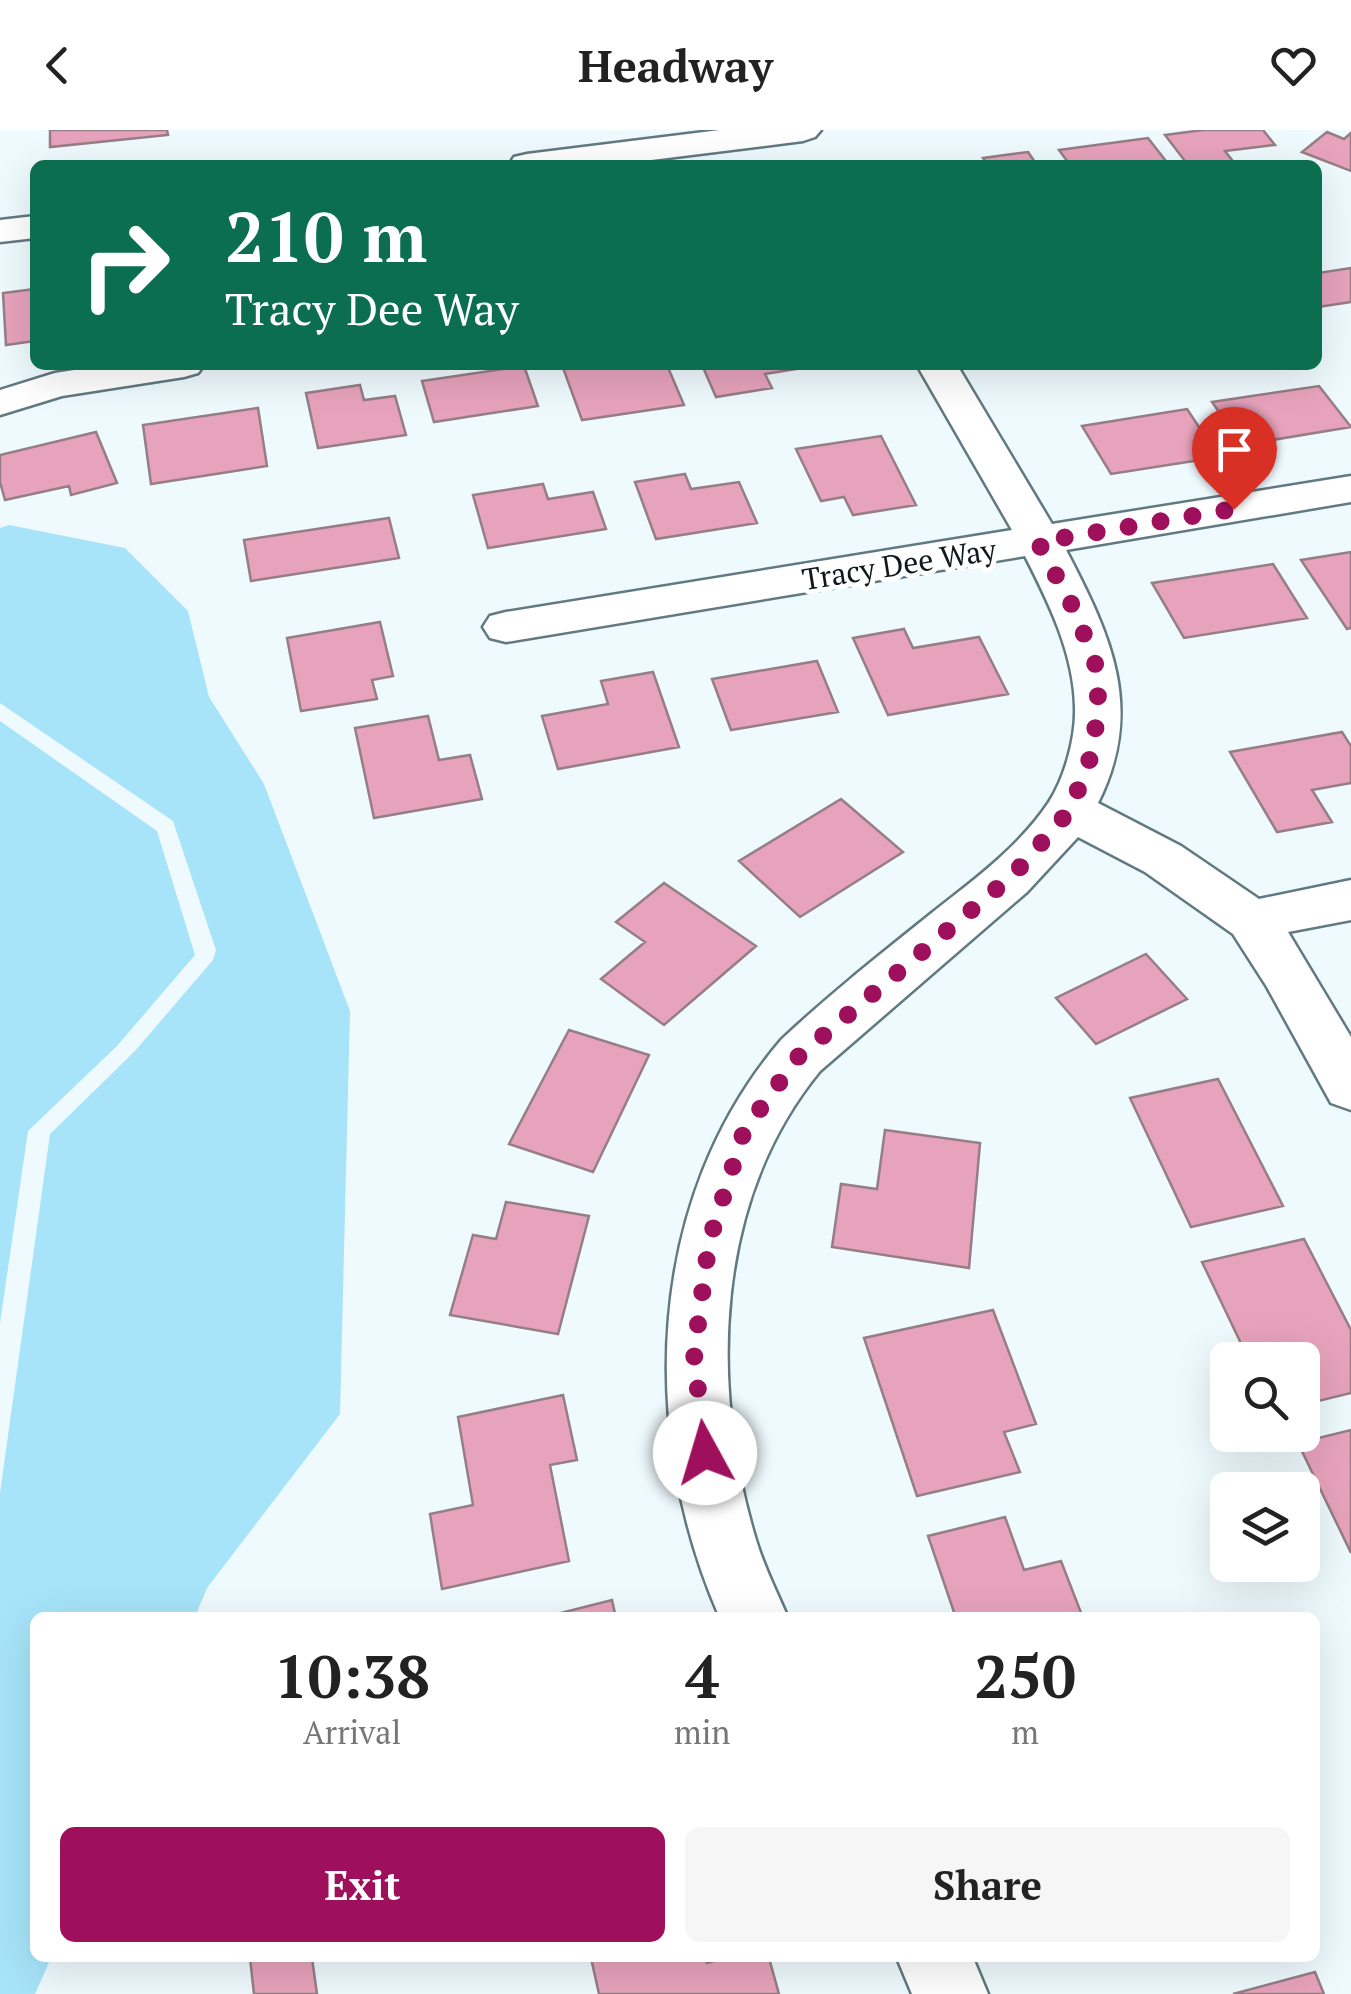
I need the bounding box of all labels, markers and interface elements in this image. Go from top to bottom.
text: Headway [578,35,773,95]
icon: back [30,38,85,93]
icon: heart [1266,38,1321,93]
text: 210 m [225,189,427,282]
icon: right [60,200,190,330]
text: Tracy Dee Way [225,278,519,338]
pin [1192,407,1277,510]
icon: arrive [1207,422,1262,477]
street label: Tracy Dee Way [799,529,1000,599]
map controls [1210,1342,1320,1582]
button: search [1210,1342,1320,1452]
position arrow [653,1401,757,1505]
button: layers [1210,1472,1320,1582]
text: 10:38 [274,1636,430,1715]
text: 4 [685,1636,719,1715]
text: 250 [974,1636,1076,1715]
text: Arrival [303,1711,401,1753]
text: min [674,1711,730,1753]
text: m [1011,1711,1039,1753]
button: Exit [60,1827,665,1942]
button: Share [685,1827,1290,1942]

